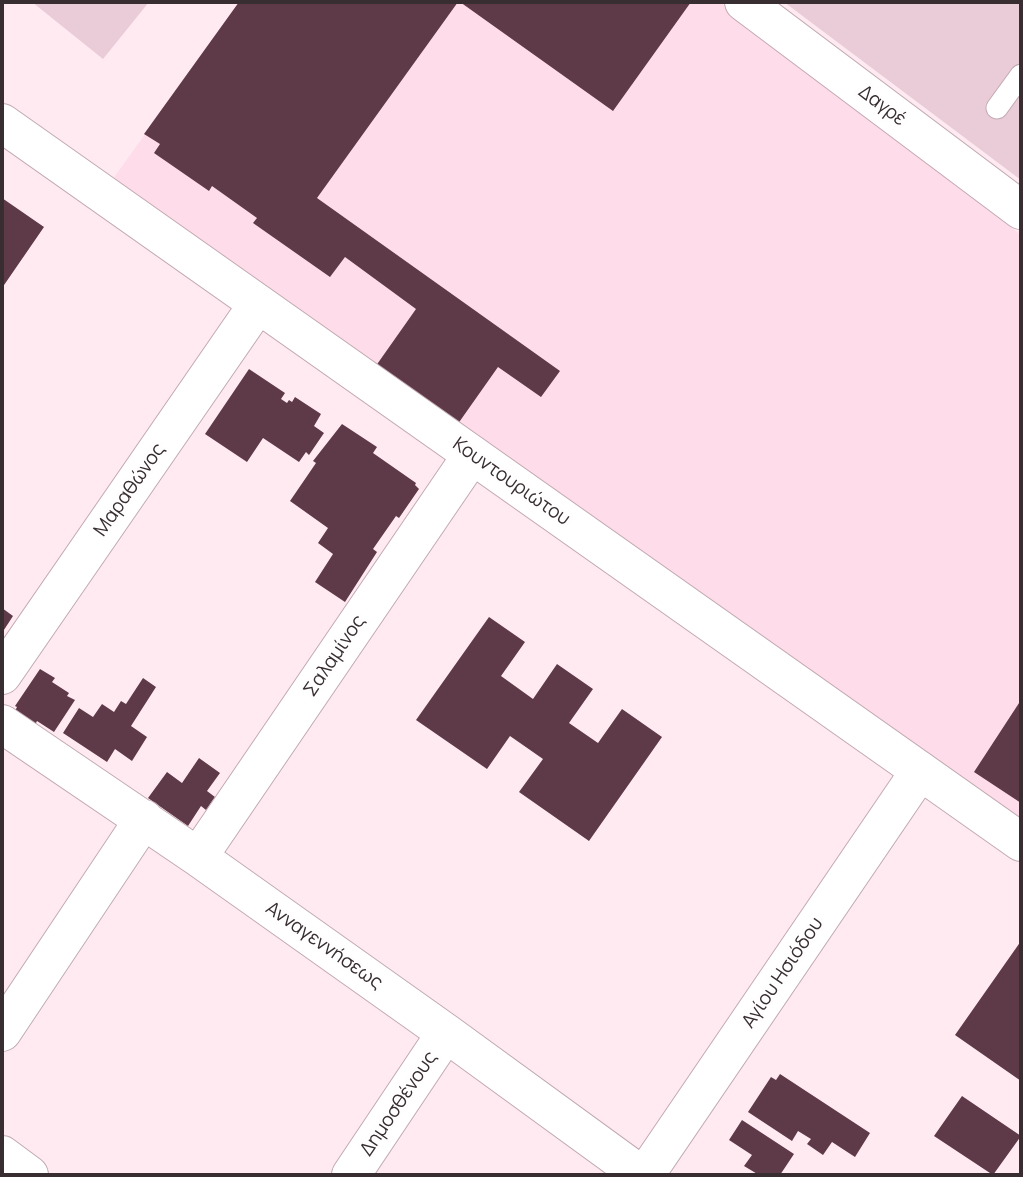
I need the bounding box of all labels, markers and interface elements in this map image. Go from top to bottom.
street label: Δαγρέ [854,81,910,131]
street label: Κουντουριώτου [448,433,574,531]
street label: Μαραθώνος [90,439,170,541]
street label: Σαλαμίνος [299,611,371,701]
street label: Ανναγεννήσεως [261,897,387,995]
street label: Αγίου Ησιόδου [738,913,828,1033]
street label: Δημοσθένους [356,1047,442,1161]

